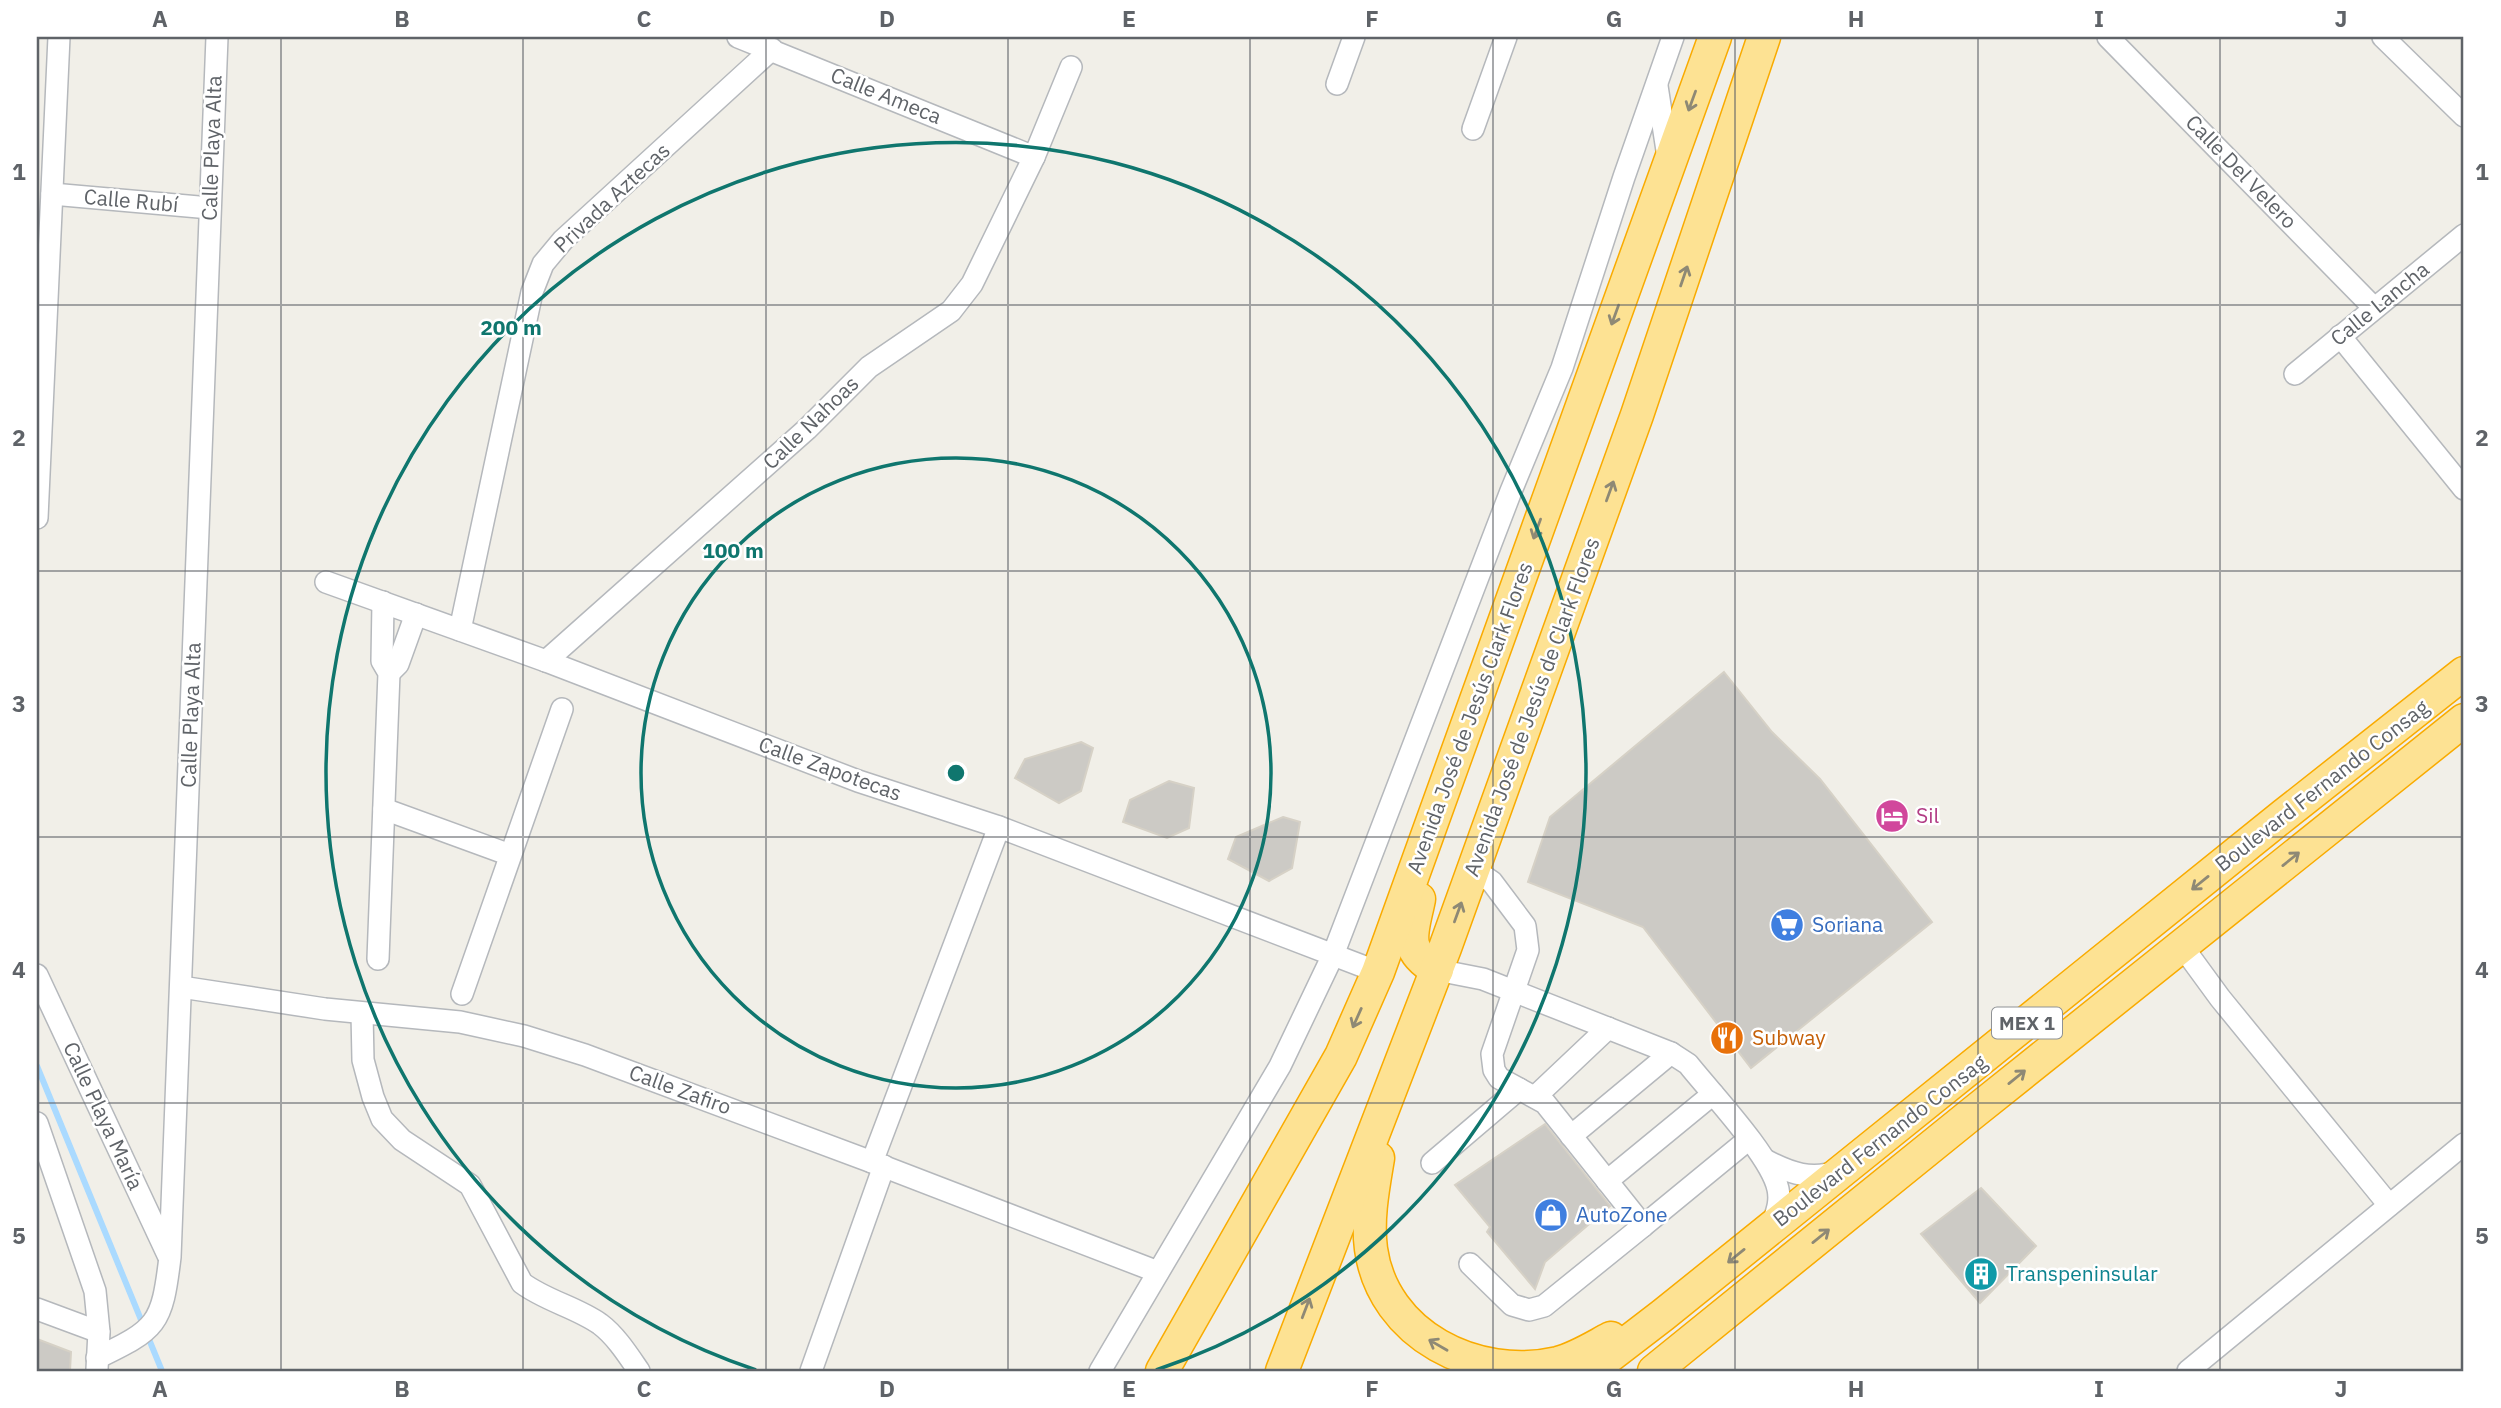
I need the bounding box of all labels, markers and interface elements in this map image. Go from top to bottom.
text: A [152,3,168,33]
text: B [394,3,410,33]
text: C [637,3,652,33]
text: D [879,3,895,33]
text: E [1122,3,1136,33]
text: F [1365,3,1379,33]
text: G [1606,3,1622,33]
text: H [1848,3,1864,33]
text: I [2094,3,2104,33]
text: J [2335,3,2347,33]
street label: Calle Ameca [827,60,946,130]
street label: Calle Playa Alta [194,75,228,221]
one-way arrow [1685,89,1697,111]
street label: Calle Del Velero [2180,108,2303,234]
street label: Privada Aztecas [547,136,676,258]
text: 1 [12,156,26,186]
text: 1 [2475,156,2489,186]
street label: Calle Rubí [83,182,180,218]
street label: Calle Lancha [2324,255,2435,352]
one-way arrow [1679,265,1691,287]
one-way arrow [1607,303,1620,325]
text: 200 m [480,313,542,341]
street label: Calle Nahoas [756,369,864,475]
text: 2 [12,422,26,452]
text: 2 [2475,422,2489,452]
one-way arrow [1604,480,1617,502]
one-way arrow [1530,517,1542,539]
street label: Avenida José de Jesús de Clark Flores [1457,533,1606,880]
text: 100 m [702,536,764,564]
street label: Avenida José de Jesús Clark Flores [1399,558,1539,877]
street label: Calle Playa Alta [173,642,207,788]
text: 3 [12,688,26,718]
text: 3 [2475,688,2489,718]
street label: Boulevard Fernando Consag [2209,693,2434,878]
street label: Calle Zapotecas [755,729,906,807]
centre of rings [944,761,968,785]
hotel icon: Sil [1873,797,1911,835]
place label: Sil [1916,801,1939,829]
one-way arrow [2281,851,2299,867]
one-way arrow [2191,876,2209,891]
one-way arrow [1453,902,1465,924]
supermarket icon: Soriana [1768,906,1806,944]
place label: Soriana [1812,910,1883,938]
text: 4 [12,954,26,984]
text: 4 [2475,954,2489,984]
one-way arrow [1350,1007,1363,1028]
road number: MEX 1 [1992,1007,2062,1038]
restaurant icon: Subway [1708,1019,1746,1057]
place label: Subway [1752,1023,1826,1051]
street label: Calle Playa María [57,1037,150,1194]
street label: Boulevard Fernando Consag [1767,1048,1992,1233]
street label: Calle Zafiro [625,1058,735,1120]
one-way arrow [2008,1070,2026,1085]
shop icon: AutoZone [1532,1196,1570,1234]
place label: AutoZone [1576,1200,1668,1228]
text: 5 [12,1220,26,1250]
text: 5 [2475,1220,2489,1250]
one-way arrow [1812,1228,1830,1243]
one-way arrow [1727,1248,1745,1263]
building icon: Transpeninsular [1962,1255,2000,1293]
place label: Transpeninsular [2006,1259,2158,1287]
one-way arrow [1301,1297,1314,1319]
one-way arrow [1429,1338,1449,1352]
text: A [152,1373,168,1403]
text: B [394,1373,410,1403]
text: C [637,1373,652,1403]
text: D [879,1373,895,1403]
text: E [1122,1373,1136,1403]
text: F [1365,1373,1379,1403]
text: G [1606,1373,1622,1403]
text: H [1848,1373,1864,1403]
text: I [2094,1373,2104,1403]
text: J [2335,1373,2347,1403]

